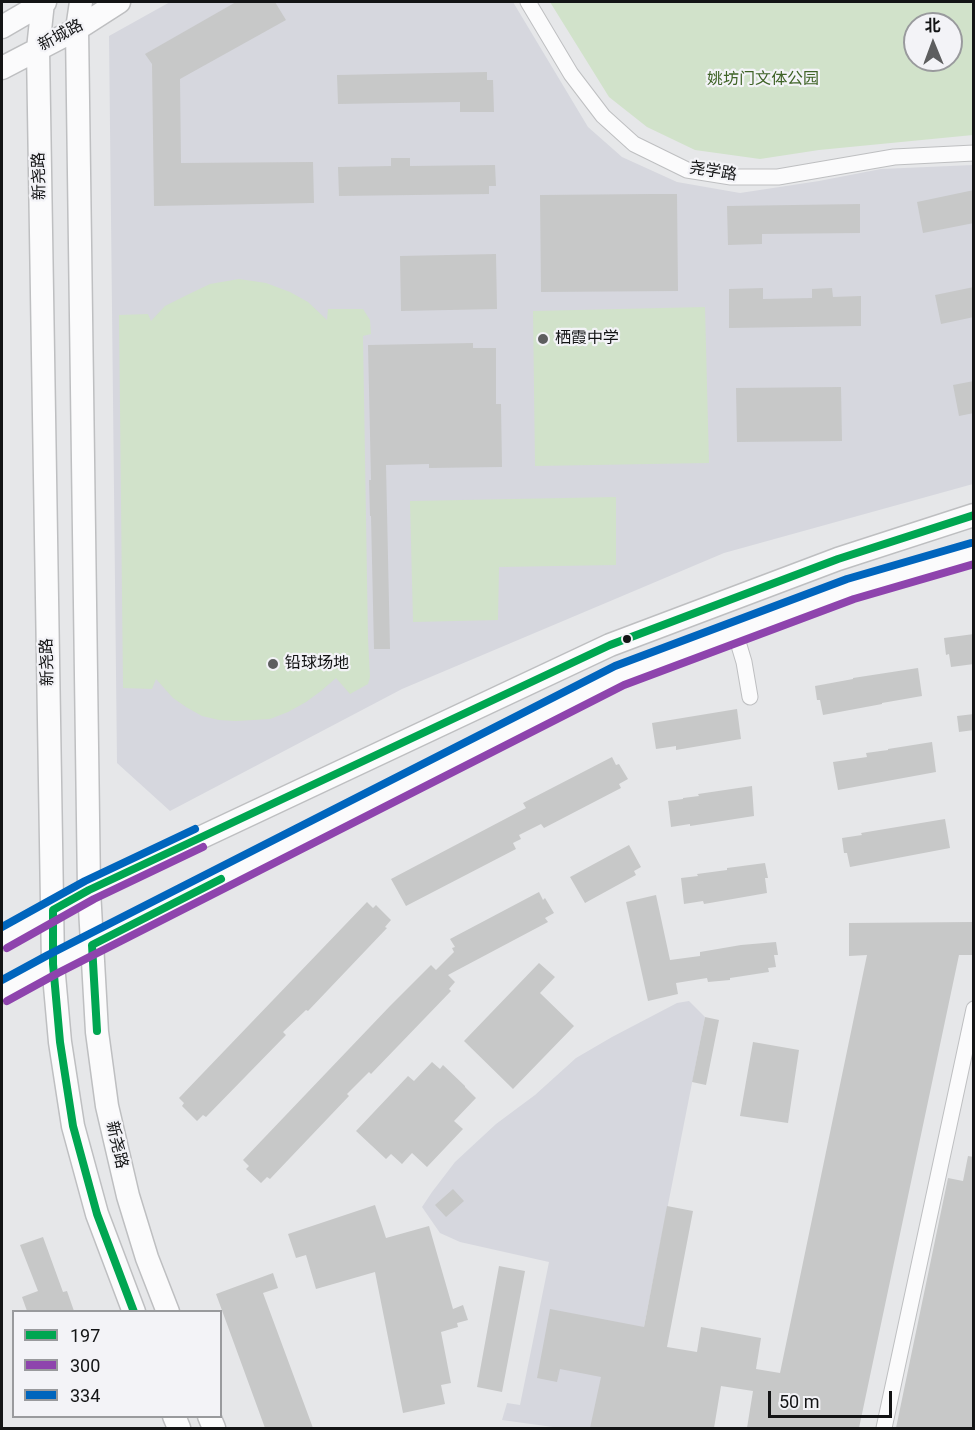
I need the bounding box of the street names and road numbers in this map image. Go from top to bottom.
street label: 新城路 [35,16,87,56]
street label: 新尧路 [30,152,50,200]
street label: 尧学路 [688,159,738,185]
street label: 新尧路 [38,638,58,686]
street label: 新尧路 [101,1119,131,1171]

